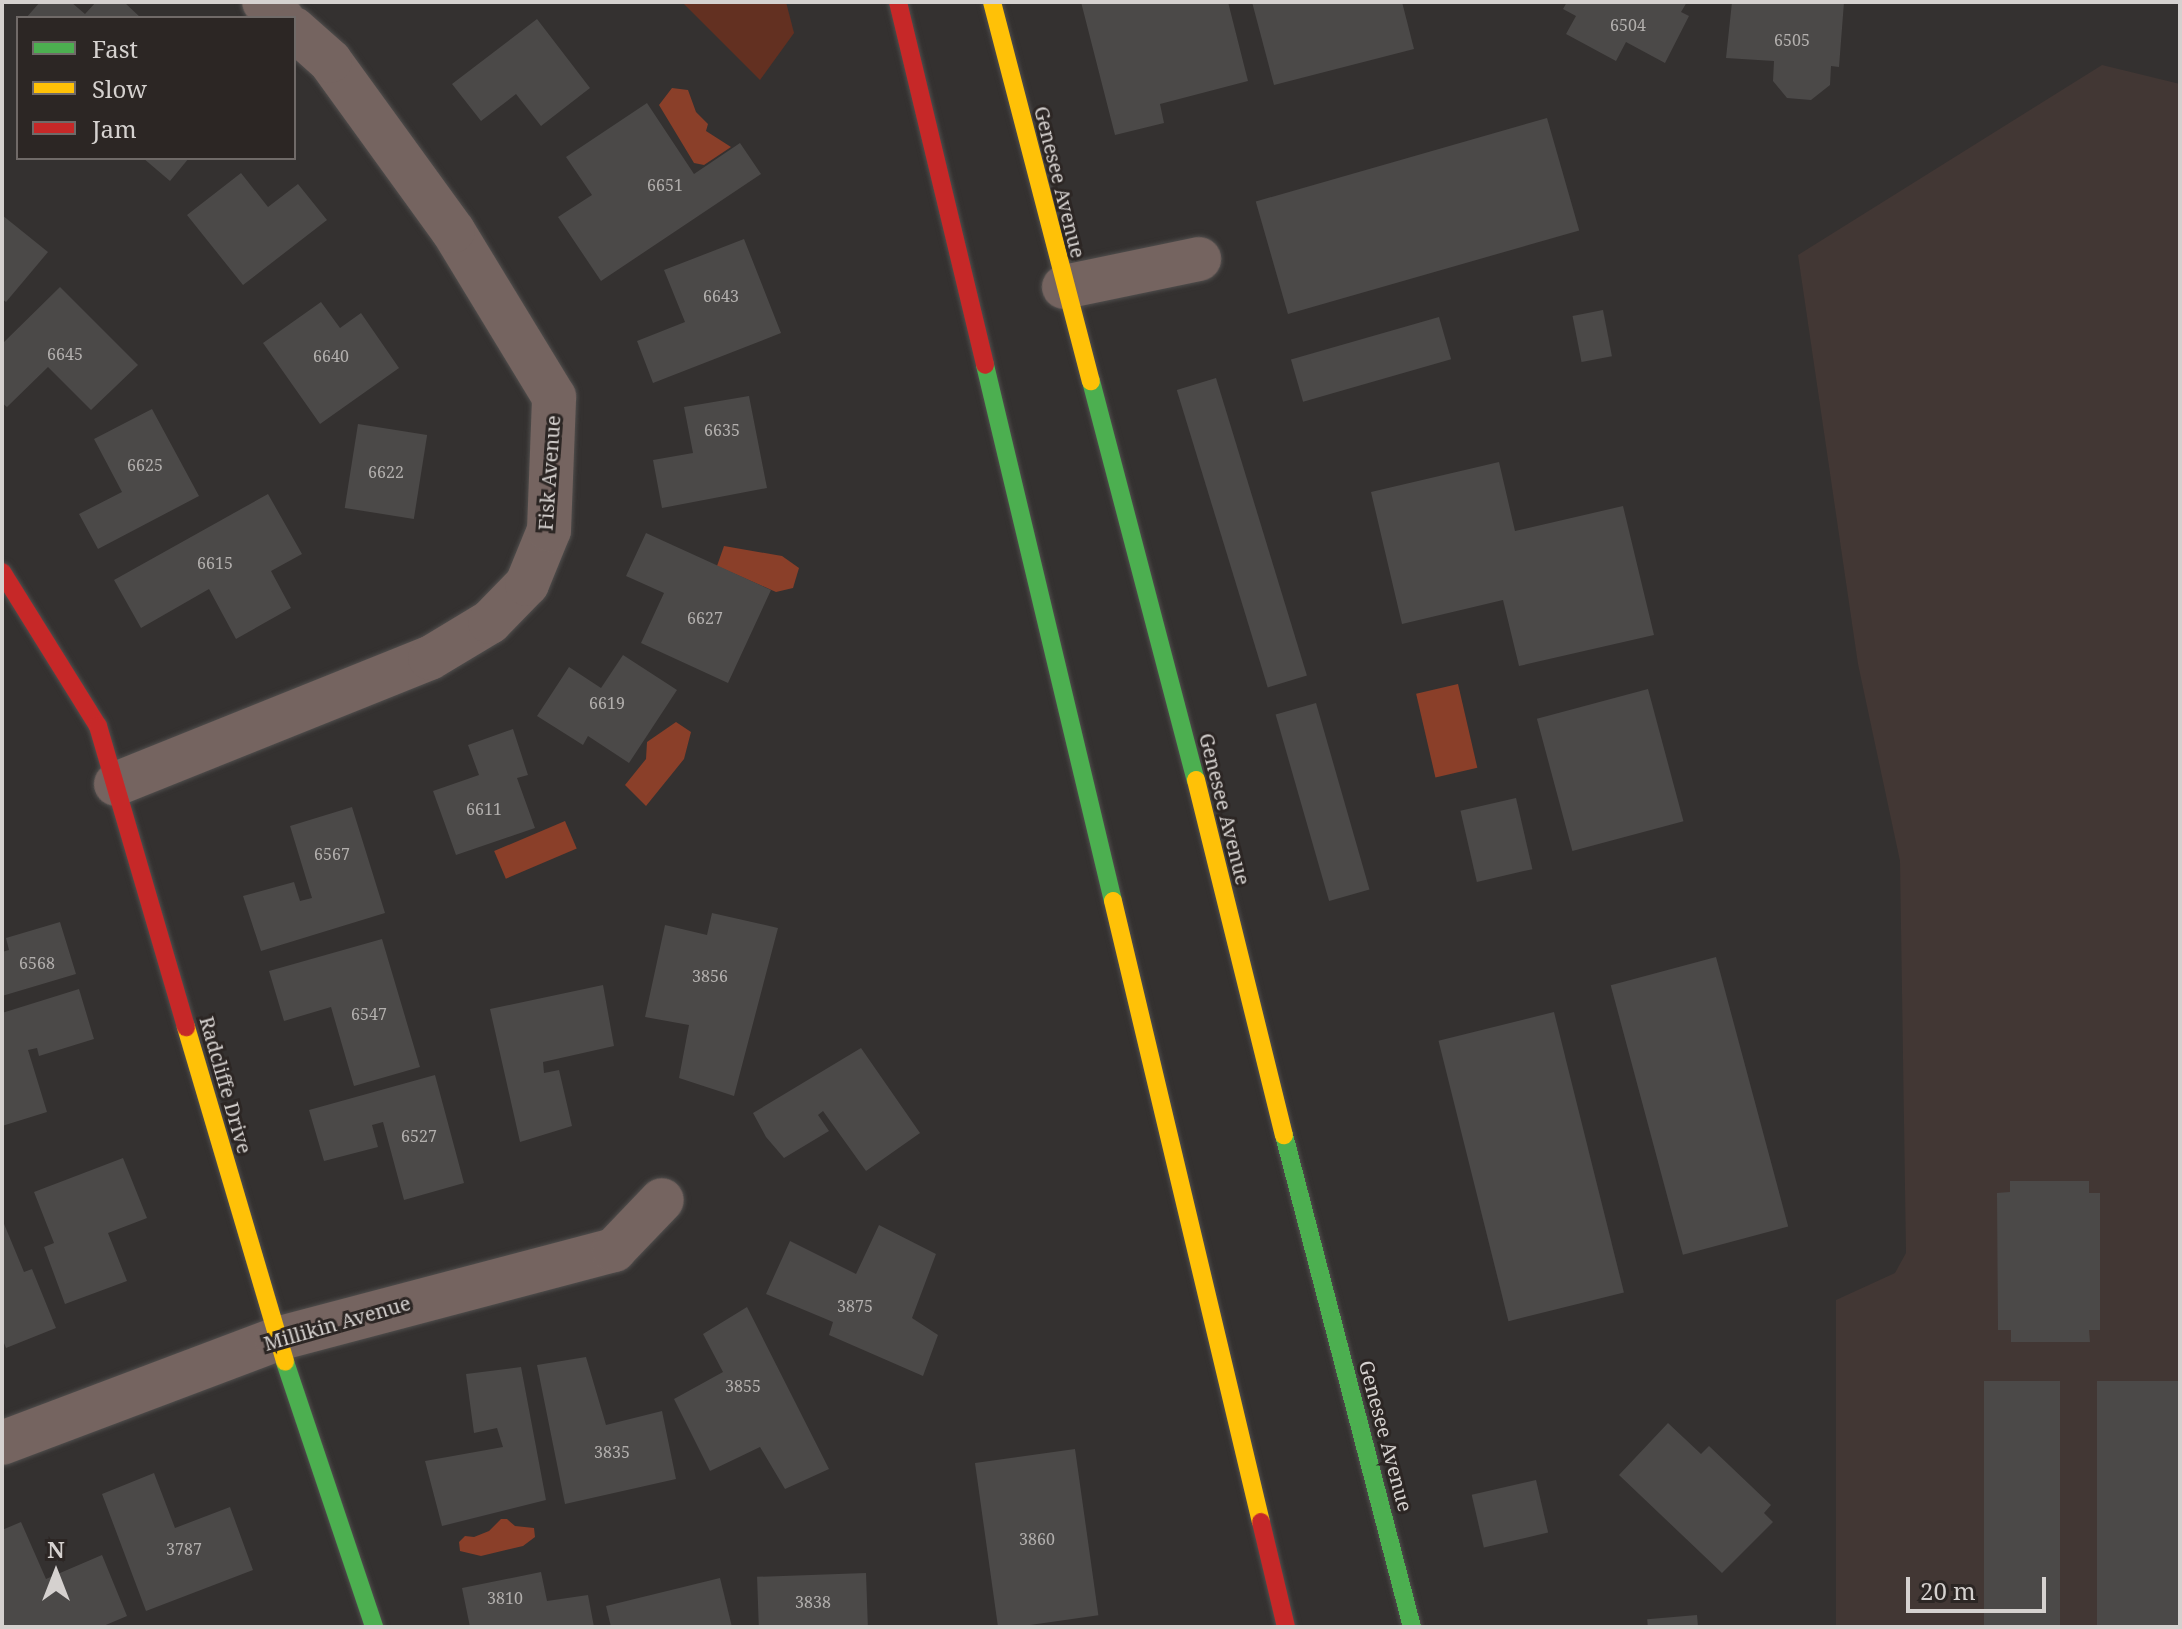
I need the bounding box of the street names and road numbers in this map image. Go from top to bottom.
street label: Genesee Avenue [1030,104,1090,260]
street label: Fisk Avenue [533,415,565,531]
street label: Genesee Avenue [1195,731,1255,887]
street label: Radcliffe Drive [195,1014,257,1156]
street label: Millikin Avenue [261,1291,413,1355]
street label: Genesee Avenue [1354,1358,1418,1514]

